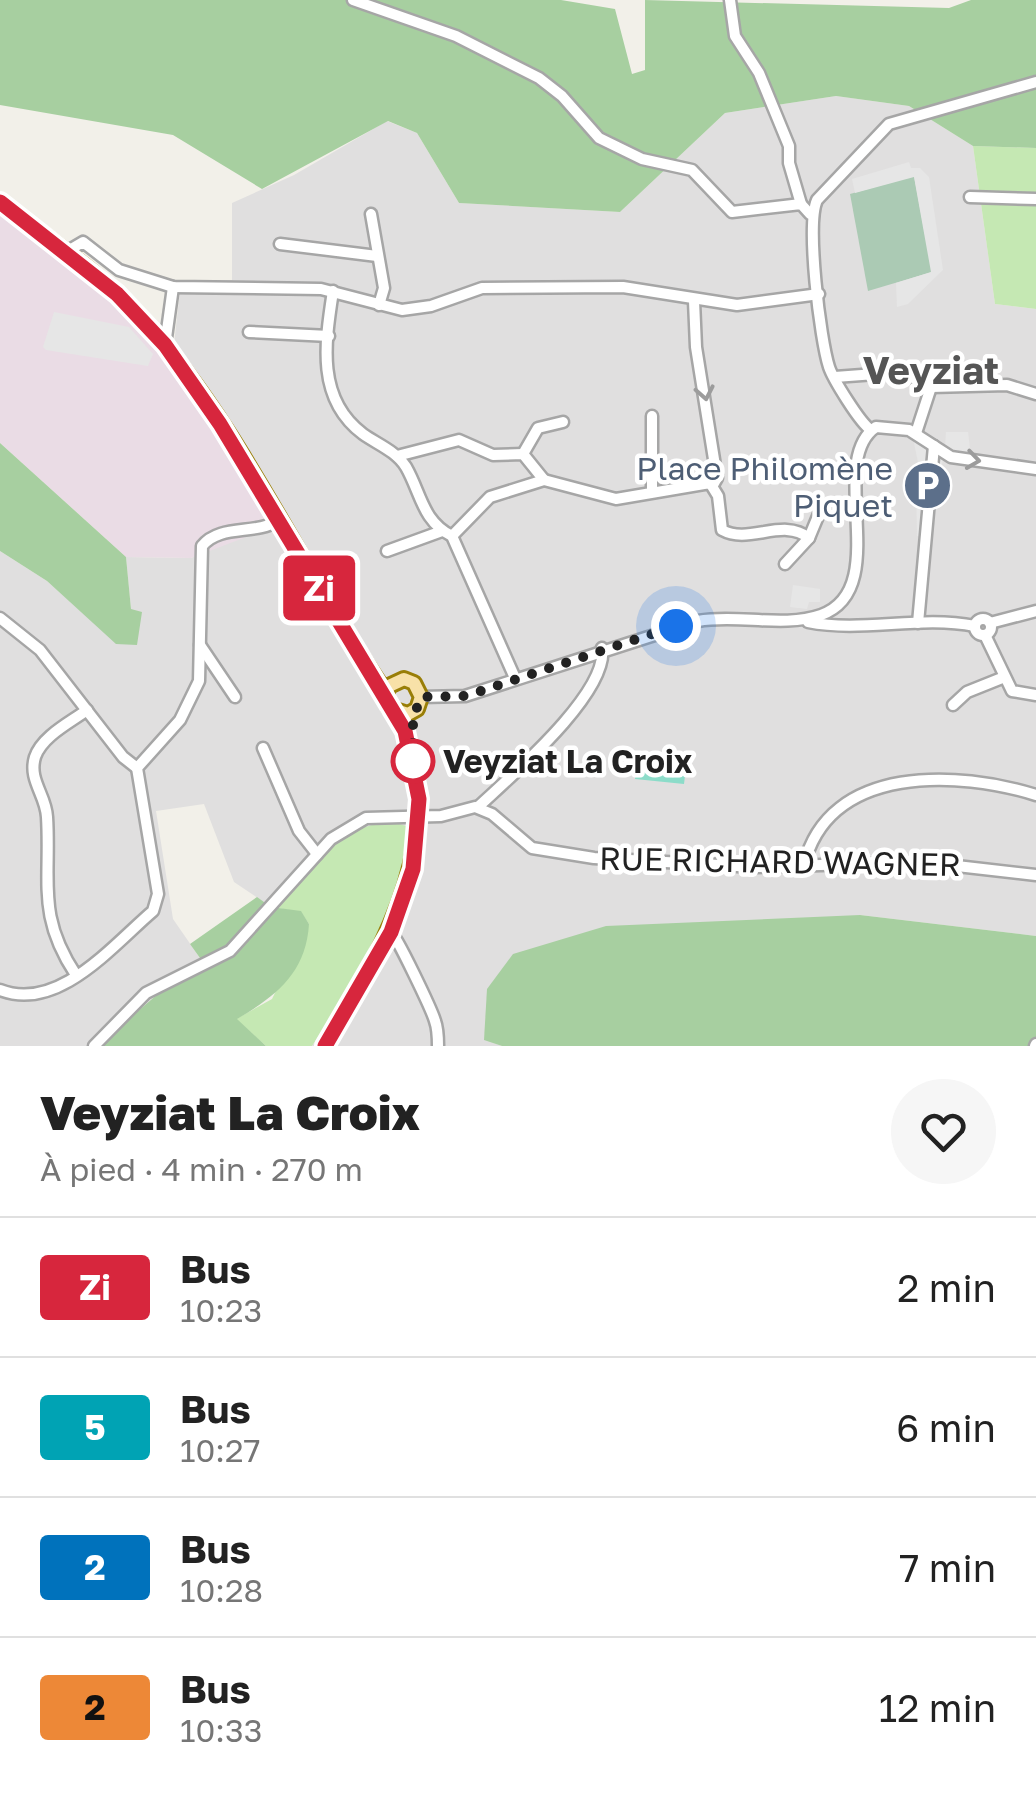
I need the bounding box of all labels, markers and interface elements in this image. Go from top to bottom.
district label: Veyziat [863,347,999,393]
one-way arrow [694,384,715,401]
place label: Place Philomène Piquet [636,449,893,524]
one-way arrow [964,449,981,470]
parking icon: Place Philomène Piquet [902,460,954,512]
line badge: Zi [274,556,364,620]
text: Zi [303,567,335,609]
your location [651,601,701,651]
marker: Veyziat La Croix [392,740,434,782]
place label: Veyziat La Croix [443,742,693,780]
street label: RUE RICHARD WAGNER [599,839,961,883]
button: heart [891,1079,996,1184]
text: Veyziat La Croix [40,1083,420,1141]
text: À pied · 4 min · 270 m [40,1150,363,1188]
text: Bus [180,1246,251,1291]
text: 2 min [897,1265,996,1310]
text: Zi [79,1266,111,1308]
text: 10:23 [180,1291,262,1329]
text: Bus [180,1386,251,1431]
text: 6 min [896,1405,996,1450]
text: 5 [84,1406,106,1448]
text: 10:27 [180,1431,260,1469]
text: Bus [180,1526,251,1571]
text: 7 min [899,1545,996,1590]
text: 2 [84,1546,106,1588]
text: 10:28 [180,1571,263,1609]
text: Bus [180,1666,251,1711]
text: 12 min [879,1685,996,1730]
text: 2 [84,1686,106,1728]
text: 10:33 [180,1711,262,1749]

